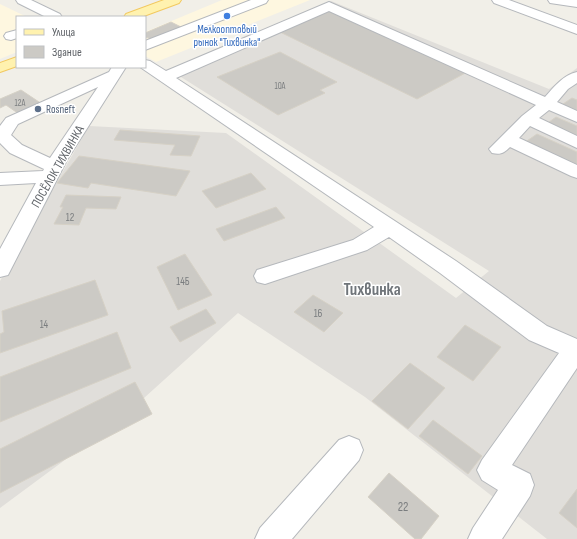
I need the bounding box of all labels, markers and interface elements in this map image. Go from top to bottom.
marker: Мелкооптовый рынок "Тихвинка" [222,11,232,21]
legend [16,16,146,68]
place label: Мелкооптовый рынок "Тихвинка" [194,23,260,49]
text: Улица [52,25,76,40]
text: Здание [52,45,82,60]
house number: 10А [275,81,286,92]
house number: 12А [15,98,26,109]
place label: Rosneft [46,103,76,116]
marker: Rosneft [33,104,43,114]
street label: ПОСЁЛОК ТИХВИНКА [28,122,88,210]
house number: 12 [66,211,75,224]
house number: 14Б [176,275,190,288]
district label: Тихвинка [343,280,401,300]
house number: 16 [314,307,323,320]
house number: 14 [40,318,49,331]
house number: 22 [398,499,408,515]

